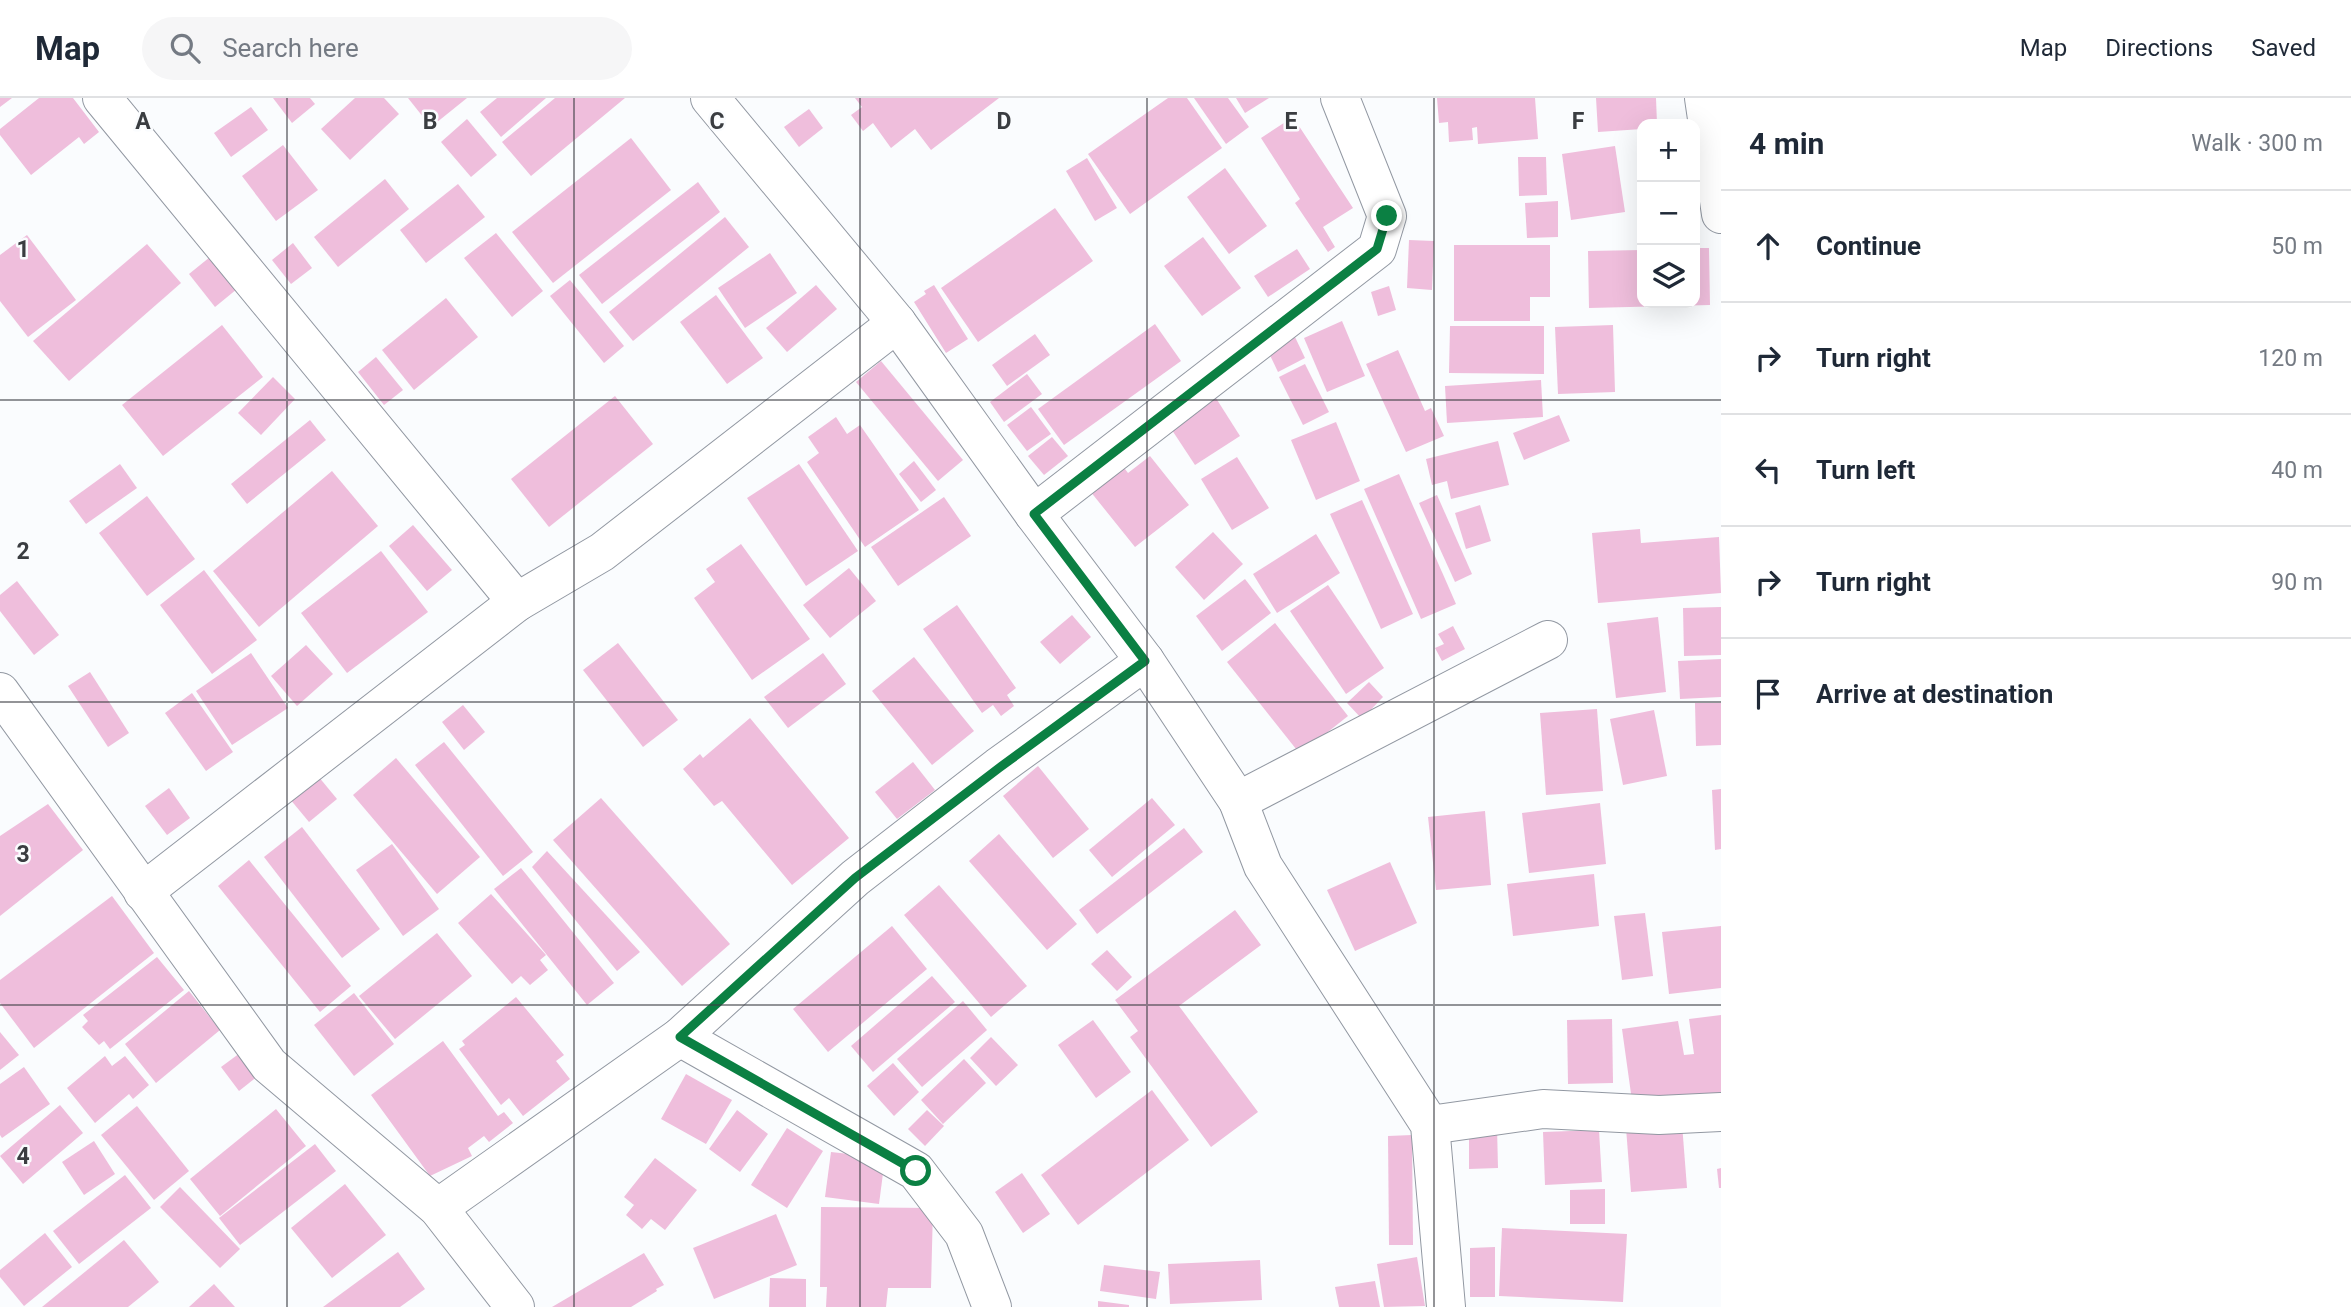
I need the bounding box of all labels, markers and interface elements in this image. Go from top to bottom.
search box [142,17,632,80]
text: Map [35,29,100,68]
icon: search [166,29,204,67]
text: Search here [222,33,359,63]
text: Map [2020,34,2067,62]
text: Directions [2105,34,2213,62]
text: Saved [2251,34,2316,62]
text: A [135,108,151,135]
text: B [423,108,437,135]
text: C [709,108,725,135]
text: D [997,108,1011,135]
text: E [1285,108,1298,135]
text: F [1572,108,1585,135]
map controls [1637,119,1700,308]
button: + [1637,119,1700,182]
text: 4 min [1749,126,1824,161]
text: Walk · 300 m [2191,130,2323,157]
button: − [1637,182,1700,245]
route end [1371,200,1402,231]
icon: ahead [1749,227,1787,265]
text: Continue [1816,231,1921,261]
text: 50 m [2271,233,2323,260]
text: 1 [16,236,30,263]
button: layers [1637,245,1700,308]
icon: right [1749,339,1787,377]
text: Turn right [1816,343,1931,373]
text: 120 m [2258,345,2323,372]
icon: left [1749,451,1787,489]
text: Turn left [1816,455,1915,485]
text: 40 m [2271,457,2323,484]
text: 2 [16,538,30,565]
icon: right [1749,563,1787,601]
text: Turn right [1816,567,1931,597]
text: 90 m [2271,569,2323,596]
icon: arrive [1749,675,1787,713]
text: Arrive at destination [1816,679,2053,709]
text: 3 [16,841,30,868]
text: 4 [16,1143,30,1170]
route start [900,1155,931,1186]

